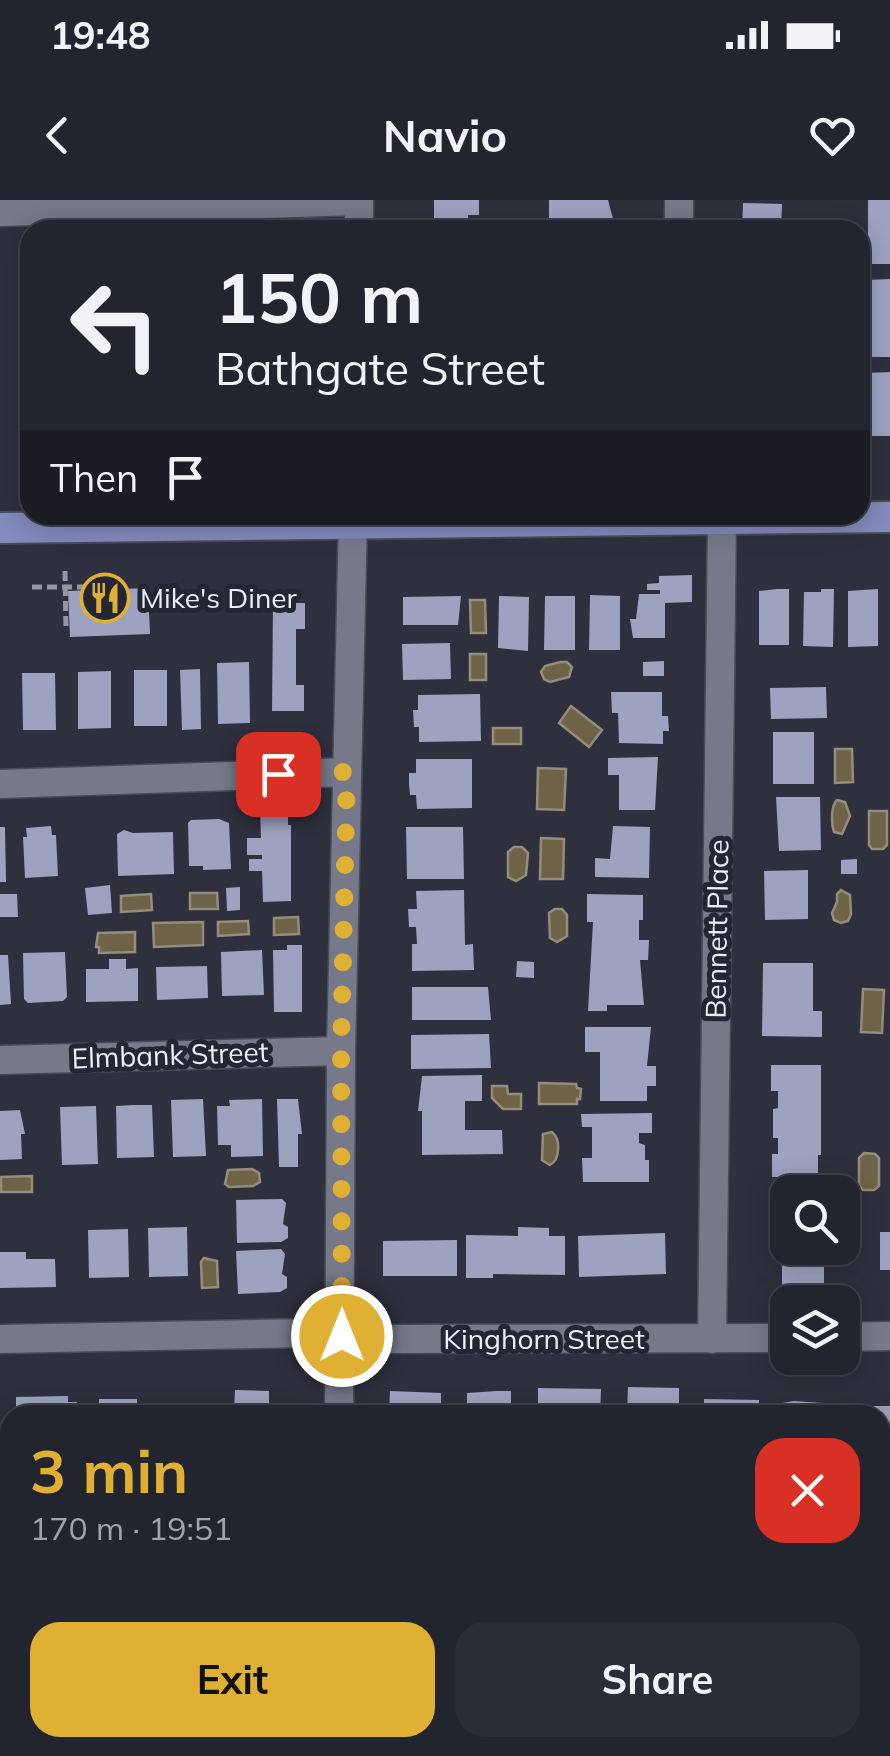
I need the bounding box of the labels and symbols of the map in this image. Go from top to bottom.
restaurant icon: Mike's Diner [79,572,131,624]
place label: Mike's Diner [140,580,298,615]
pin [236,732,321,817]
street label: Bennett Place [697,839,736,1019]
street label: Elmbank Street [71,1034,269,1075]
position arrow [290,1284,394,1388]
street label: Kinghorn Street [443,1321,645,1356]

